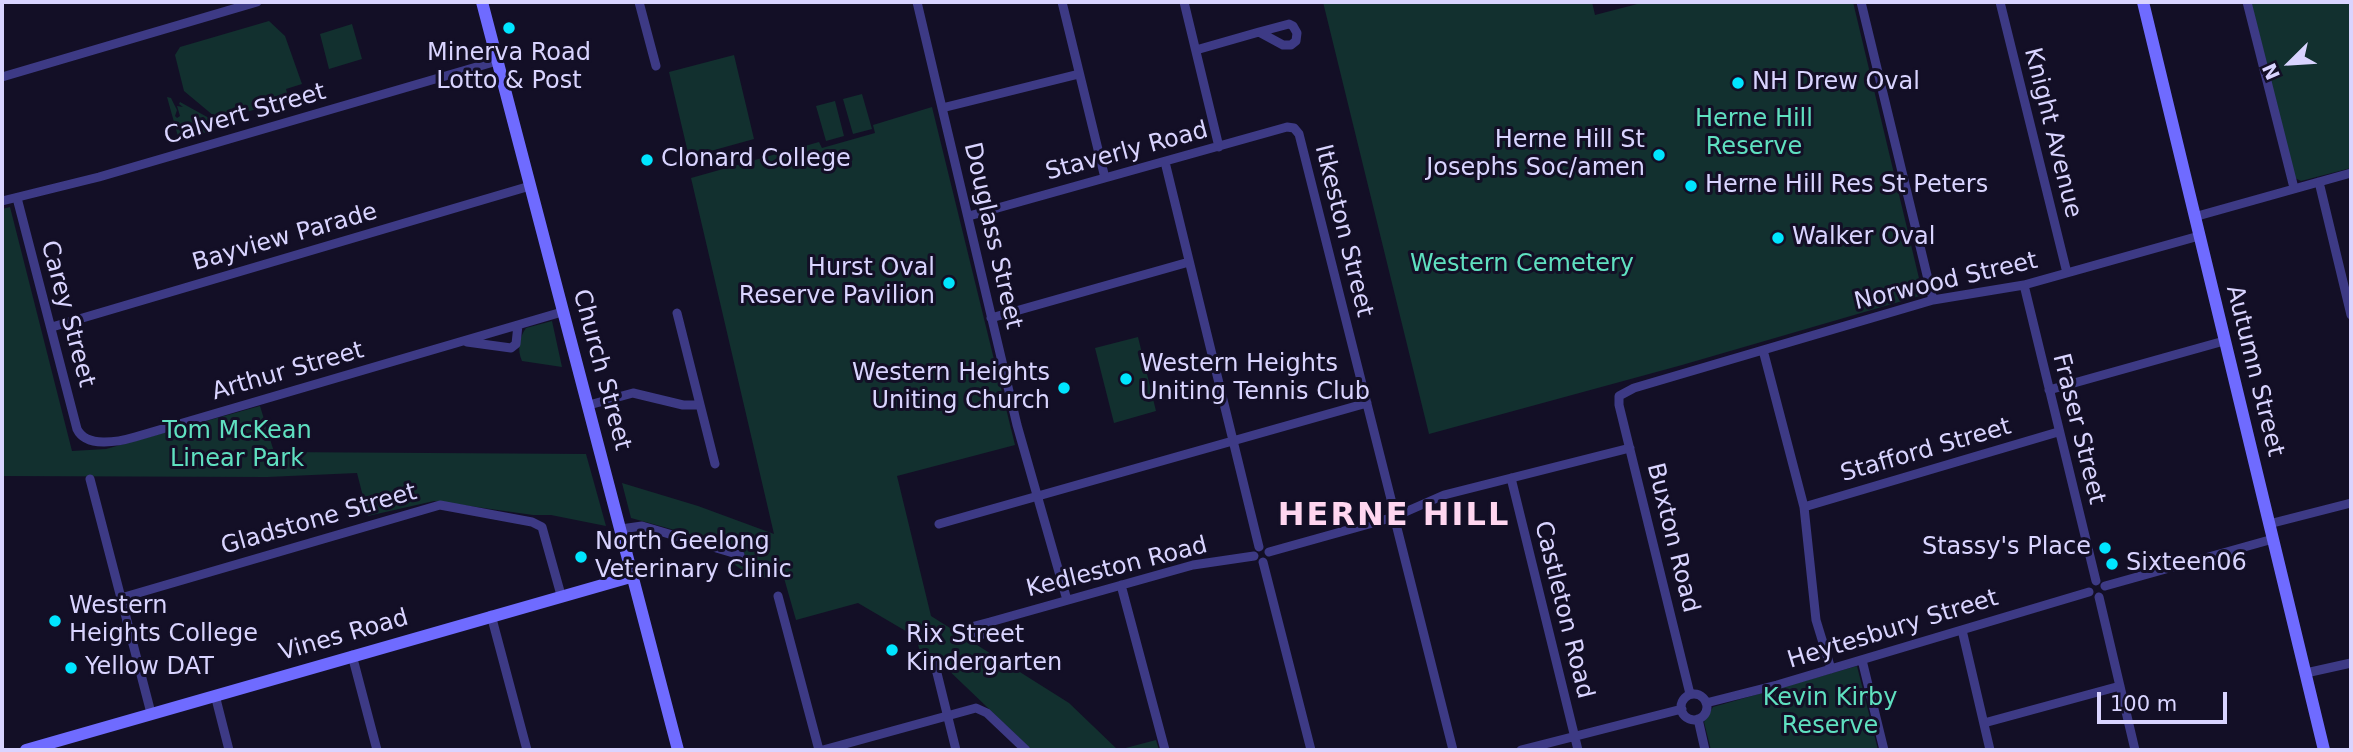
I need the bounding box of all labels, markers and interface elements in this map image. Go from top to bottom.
marker: Minerva Road Lotto & Post [501,20,517,36]
north arrow [2255,28,2325,98]
place label: Minerva Road Lotto & Post [427,40,591,96]
street label: Knight Avenue [2017,45,2087,221]
text: N [2258,60,2284,83]
place label: NH Drew Oval [1752,69,1920,97]
marker: NH Drew Oval [1730,75,1746,91]
street label: Calvert Street [161,78,329,152]
park label: Herne Hill Reserve [1695,106,1813,162]
street label: Staverly Road [1043,116,1211,188]
place label: Herne Hill St Josephs Soc/amen [1426,127,1645,183]
street label: Douglass Street [957,140,1027,332]
street label: Itkeston Street [1308,142,1378,320]
place label: Clonard College [661,146,851,174]
marker: Herne Hill St Josephs Soc/amen [1651,147,1667,163]
marker: Clonard College [639,152,655,168]
place label: Herne Hill Res St Peters [1705,172,1988,200]
marker: Herne Hill Res St Peters [1683,178,1699,194]
street label: Bayview Parade [189,198,381,278]
place label: Walker Oval [1792,224,1935,252]
marker: Walker Oval [1770,230,1786,246]
street label: Carey Street [34,238,100,390]
street label: Norwood Street [1852,247,2040,317]
park label: Western Cemetery [1410,251,1634,279]
place label: Hurst Oval Reserve Pavilion [739,255,935,311]
marker: Hurst Oval Reserve Pavilion [941,275,957,291]
street label: Autumn Street [2219,282,2289,460]
street label: Church Street [566,286,636,454]
street label: Arthur Street [209,337,367,407]
place label: Western Heights Uniting Tennis Club [1140,351,1370,407]
street label: Fraser Street [2045,351,2111,507]
place label: Western Heights Uniting Church [852,360,1050,416]
marker: Western Heights Uniting Tennis Club [1118,371,1134,387]
marker: Western Heights Uniting Church [1056,380,1072,396]
street label: Stafford Street [1838,413,2014,489]
park label: Tom McKean Linear Park [162,418,312,474]
street label: Buxton Road [1640,460,1704,616]
street label: Gladstone Street [218,478,420,562]
district label: HERNE HILL [1279,498,1509,536]
street label: Castleton Road [1527,518,1599,702]
place label: North Geelong Veterinary Clinic [595,529,792,585]
street label: Kedleston Road [1023,532,1211,604]
place label: Stassy's Place [1922,534,2091,562]
marker: Stassy's Place [2097,540,2113,556]
marker: North Geelong Veterinary Clinic [573,549,589,565]
place label: Sixteen06 [2126,550,2247,578]
marker: Sixteen06 [2104,556,2120,572]
street label: Heytesbury Street [1784,584,2002,676]
place label: Western Heights College [69,593,258,649]
street label: Vines Road [276,604,412,668]
marker: Western Heights College [47,613,63,629]
place label: Rix Street Kindergarten [906,622,1062,678]
marker: Rix Street Kindergarten [884,642,900,658]
place label: Yellow DAT [85,654,214,682]
marker: Yellow DAT [63,660,79,676]
scale bar [2101,678,2230,722]
park label: Kevin Kirby Reserve [1763,685,1897,741]
text: 100 m [2110,692,2177,716]

